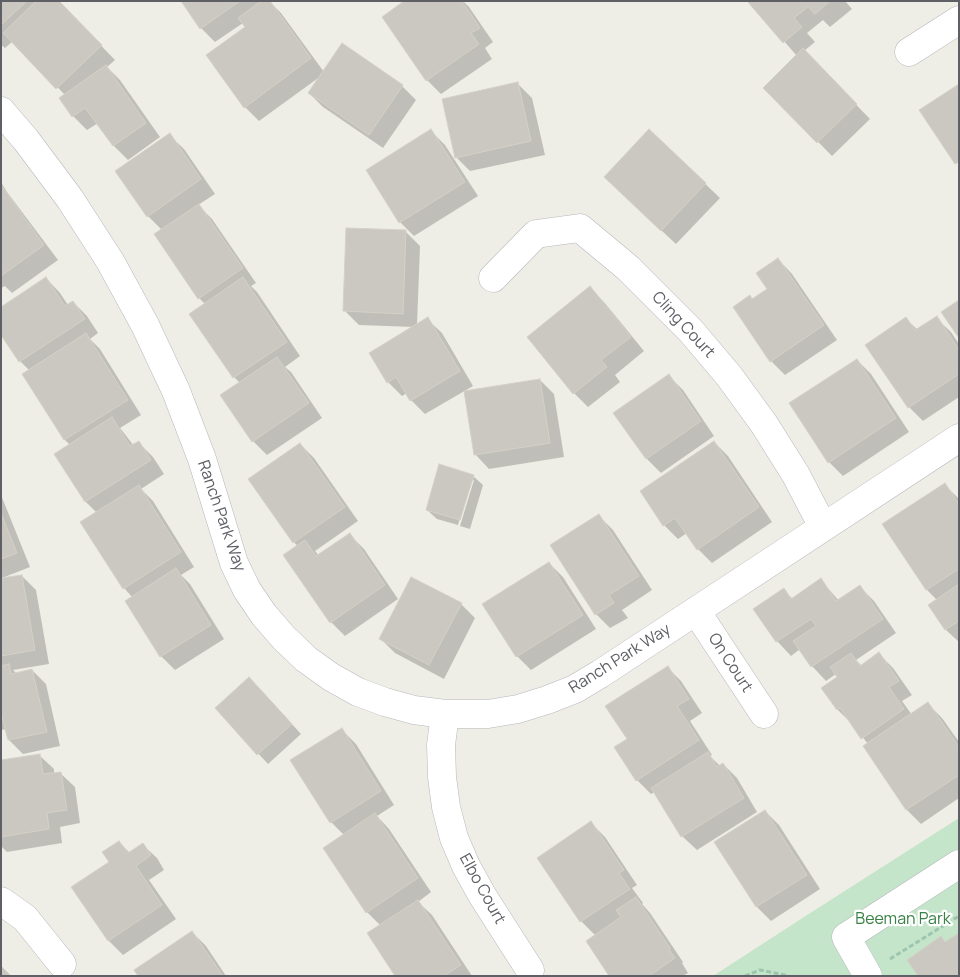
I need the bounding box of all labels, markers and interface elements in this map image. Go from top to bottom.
street label: Cling Court [647,288,719,362]
street label: Ranch Park Way [193,458,249,574]
street label: Ranch Park Way [566,620,674,698]
street label: On Court [704,630,756,696]
street label: Elbo Court [455,850,509,928]
park label: Beeman Park [855,910,951,930]

